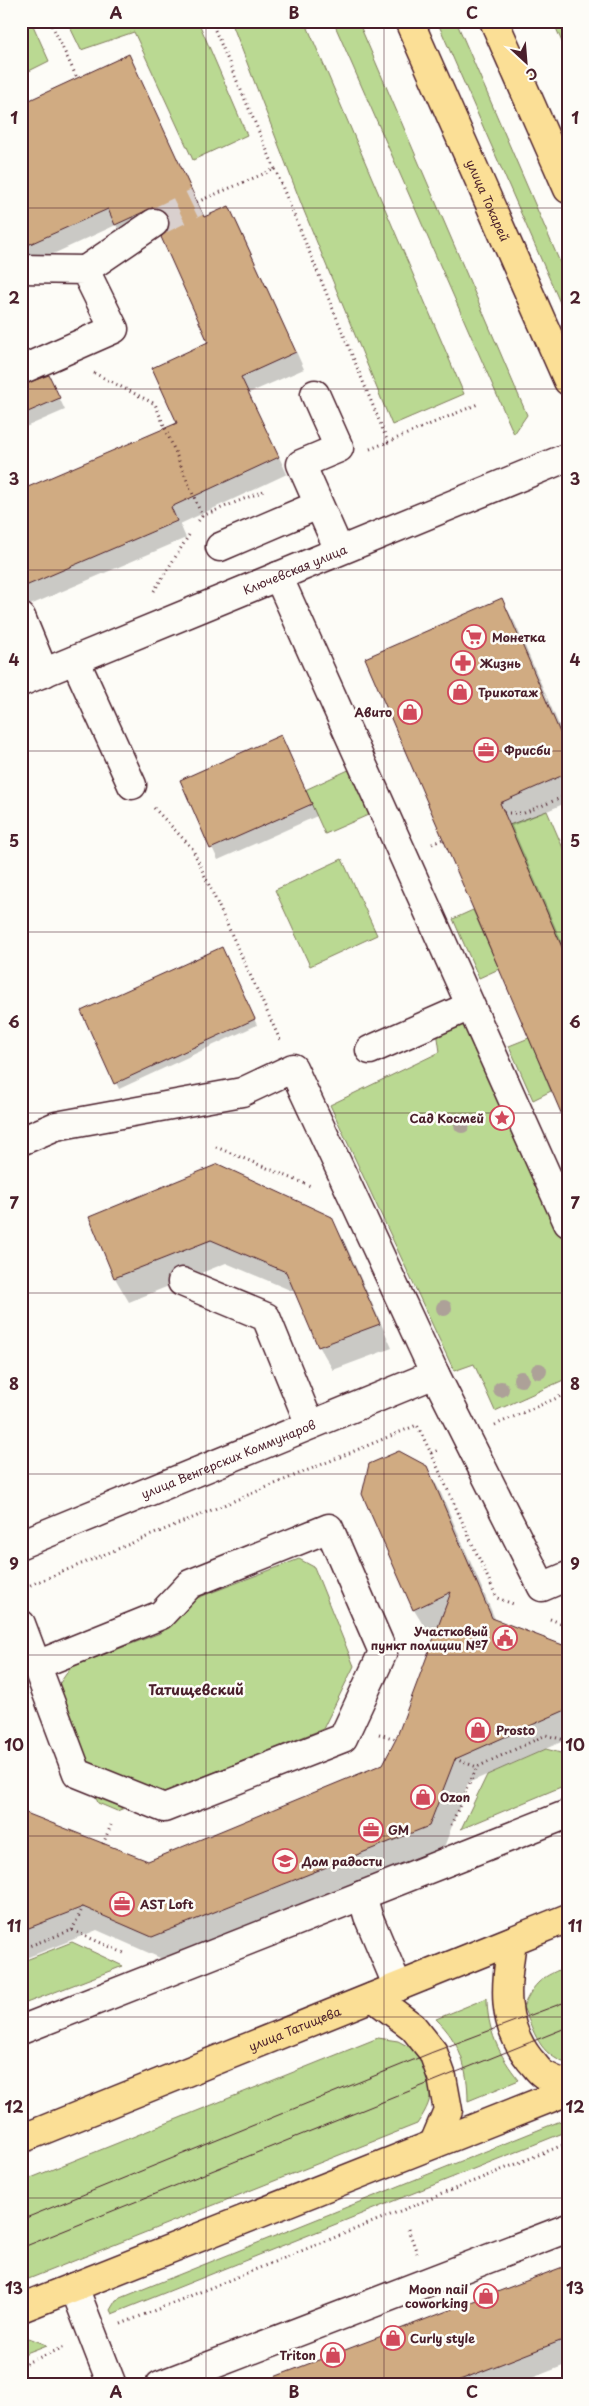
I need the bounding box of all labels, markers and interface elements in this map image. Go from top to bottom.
text: A [110,0,123,24]
text: B [289,0,300,24]
text: C [466,0,478,24]
north arrow [502,38,552,88]
text: С [523,62,541,86]
text: 1 [10,105,18,129]
text: 1 [571,105,579,129]
street label: улица Токарей [462,156,514,244]
text: 2 [8,285,20,309]
text: 2 [569,285,581,309]
text: 3 [9,466,19,490]
text: 3 [570,466,580,490]
street label: Ключевская улица [240,540,350,599]
supermarket icon: Монетка [461,624,487,650]
place label: Монетка [492,628,546,646]
text: 4 [9,647,20,671]
text: 4 [570,647,581,671]
pharmacy icon: Жизнь [450,650,476,676]
place label: Жизнь [479,654,521,672]
shop icon: Трикотаж [447,679,473,705]
place label: Трикотаж [478,683,538,701]
shop icon: Авито [397,699,423,725]
place label: Авито [354,703,392,721]
office icon: Фрисби [473,737,499,763]
place label: Фрисби [504,741,551,759]
text: 5 [9,828,19,852]
text: 5 [570,828,580,852]
text: 6 [8,1009,20,1033]
text: 6 [569,1009,581,1033]
place icon: Сад Космей [489,1105,515,1131]
place label: Сад Космей [410,1109,484,1127]
text: 7 [9,1190,19,1214]
text: 7 [570,1190,580,1214]
text: 8 [9,1371,19,1395]
text: 8 [570,1371,580,1395]
street label: улица Венгерских Коммунаров [138,1415,318,1503]
text: 9 [9,1551,19,1575]
text: 9 [570,1551,580,1575]
place label: Участковый пункт полиции №7 [371,1622,488,1654]
public building icon: Участковый пункт полиции №7 [492,1625,518,1651]
district label: Татищевский [148,1679,244,1700]
shop icon: Prosto [465,1717,491,1743]
place label: Prosto [496,1721,535,1739]
text: 10 [4,1732,24,1756]
text: 10 [565,1732,585,1756]
shop icon: Ozon [410,1784,436,1810]
place label: Ozon [440,1788,470,1806]
office icon: GM [358,1817,384,1843]
place label: GM [388,1821,409,1839]
school or university icon: Дом радости [272,1848,298,1874]
place label: Дом радости [301,1852,382,1870]
office icon: AST Loft [109,1891,135,1917]
place label: AST Loft [139,1895,194,1913]
text: 11 [7,1913,21,1937]
text: 11 [568,1913,582,1937]
street label: улица Татищева [246,2002,344,2055]
text: 12 [5,2094,23,2118]
text: 12 [566,2094,584,2118]
text: 13 [5,2275,23,2299]
text: 13 [566,2275,584,2299]
place label: Moon nail coworking [405,2280,468,2312]
shop icon: Moon nail coworking [473,2283,499,2309]
shop icon: Curly style [380,2325,406,2351]
place label: Curly style [410,2329,475,2347]
shop icon: Triton [320,2342,346,2368]
place label: Triton [280,2346,316,2364]
text: A [110,2379,123,2403]
text: B [289,2379,300,2403]
text: C [466,2379,478,2403]

